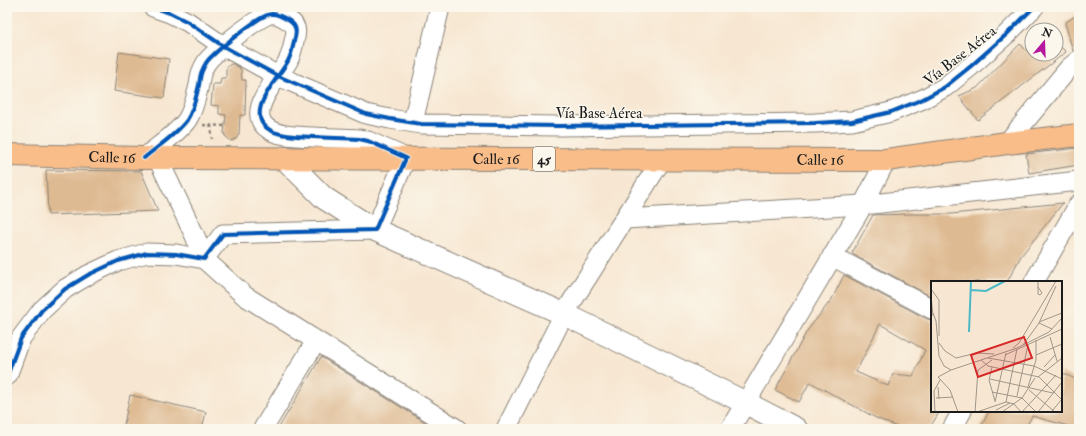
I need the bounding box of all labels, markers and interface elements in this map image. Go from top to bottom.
street label: Vía Base Aérea [920,21,1001,90]
north arrow [1024,22,1064,62]
text: N [1039,25,1055,41]
street label: Vía Base Aérea [555,104,643,123]
street label: Calle 16 [88,147,137,167]
road number: 45 [533,147,555,171]
street label: Calle 16 [472,149,521,169]
street label: Calle 16 [796,150,845,169]
inset map [931,281,1062,412]

